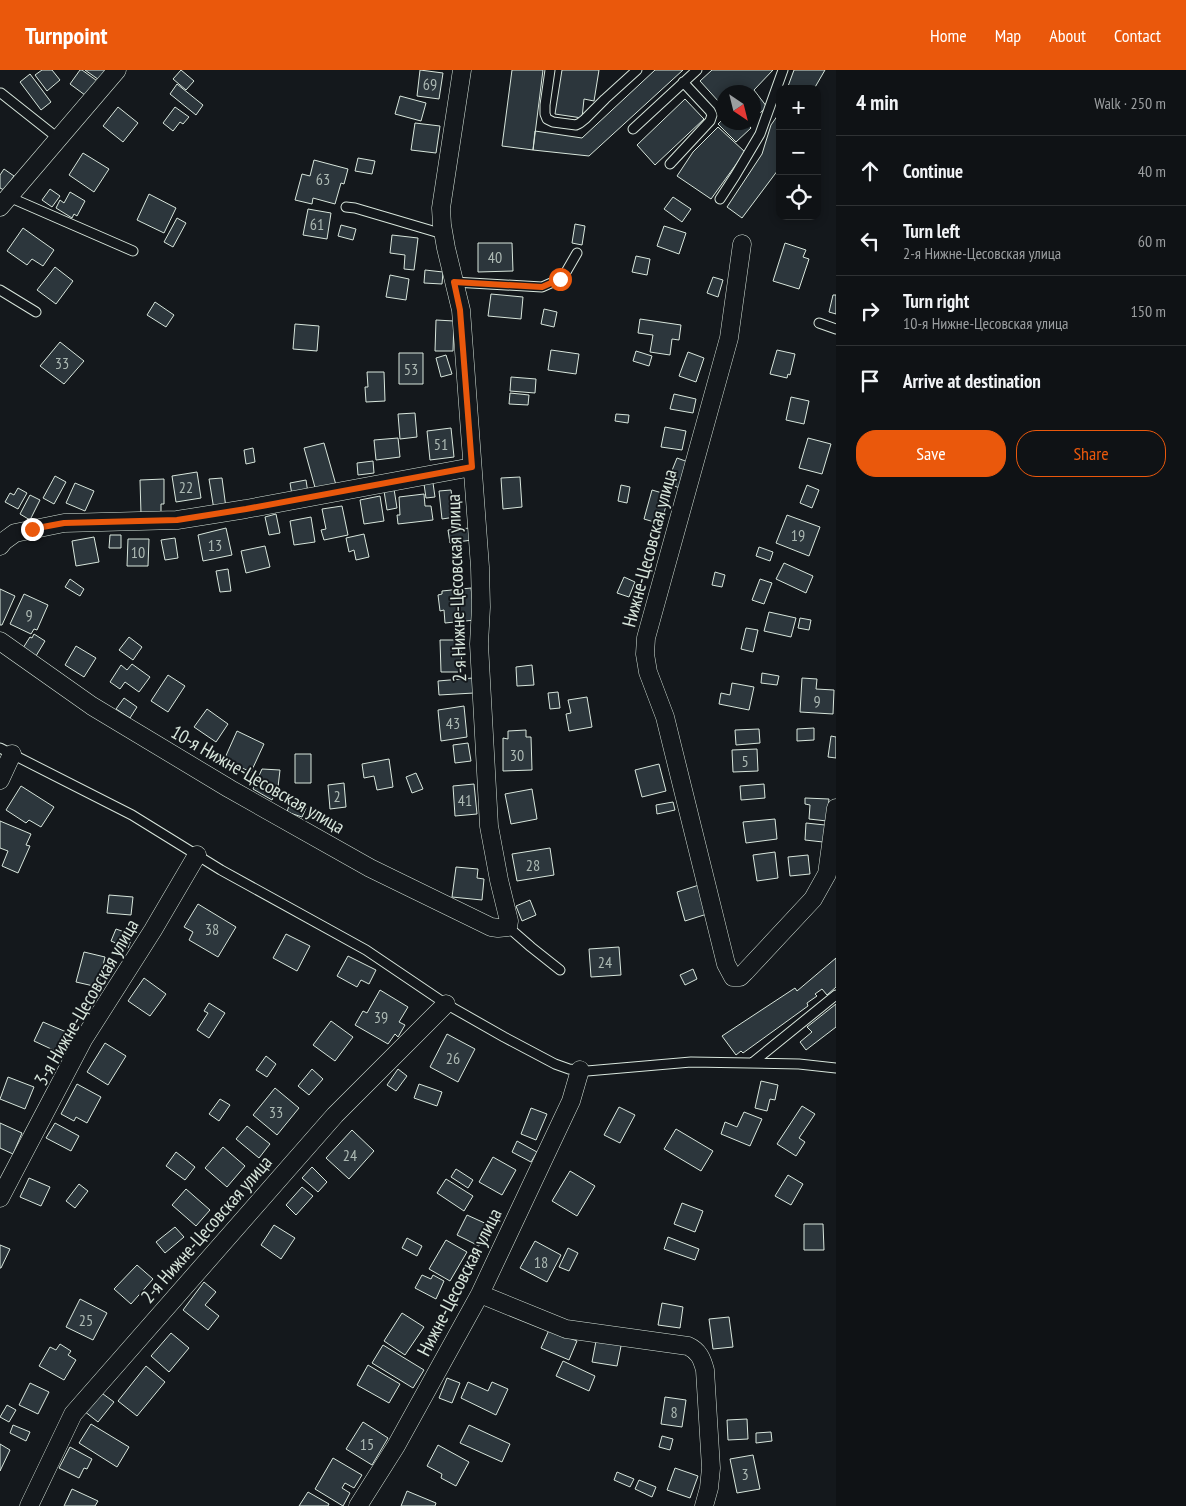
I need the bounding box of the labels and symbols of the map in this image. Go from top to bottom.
house number: 69 [423,74,437,94]
north arrow [716,85,761,130]
house number: 63 [316,169,330,189]
house number: 61 [310,214,324,234]
house number: 40 [488,247,502,267]
route start [549,268,572,291]
house number: 33 [55,353,69,373]
house number: 53 [404,359,418,379]
house number: 51 [434,434,448,454]
street label: Нижне-Цесовская улица [616,466,682,630]
house number: 22 [179,477,193,497]
street label: 2-я Нижне-Цесовская улица [441,494,471,682]
route end [21,518,44,541]
house number: 19 [791,525,805,545]
house number: 13 [208,535,222,555]
house number: 10 [131,542,145,562]
house number: 9 [25,605,33,625]
house number: 9 [813,691,821,711]
house number: 43 [446,713,460,733]
street label: 10-я Нижне-Цесовская улица [167,719,349,839]
house number: 30 [510,745,524,765]
house number: 5 [741,751,749,771]
house number: 2 [333,786,341,806]
house number: 41 [458,790,472,810]
house number: 28 [526,855,540,875]
street label: 3-я Нижне-Цесовская улица [29,915,143,1089]
house number: 38 [205,919,219,939]
house number: 24 [598,952,612,972]
house number: 39 [374,1007,388,1027]
house number: 26 [446,1048,460,1068]
house number: 33 [269,1102,283,1122]
house number: 24 [343,1145,357,1165]
street label: 2-я Нижне-Цесовская улица [135,1150,277,1308]
street label: Нижне-Цесовская улица [411,1204,507,1360]
house number: 18 [534,1252,548,1272]
house number: 25 [79,1310,93,1330]
house number: 8 [670,1402,678,1422]
house number: 15 [360,1434,374,1454]
house number: 3 [741,1464,749,1484]

